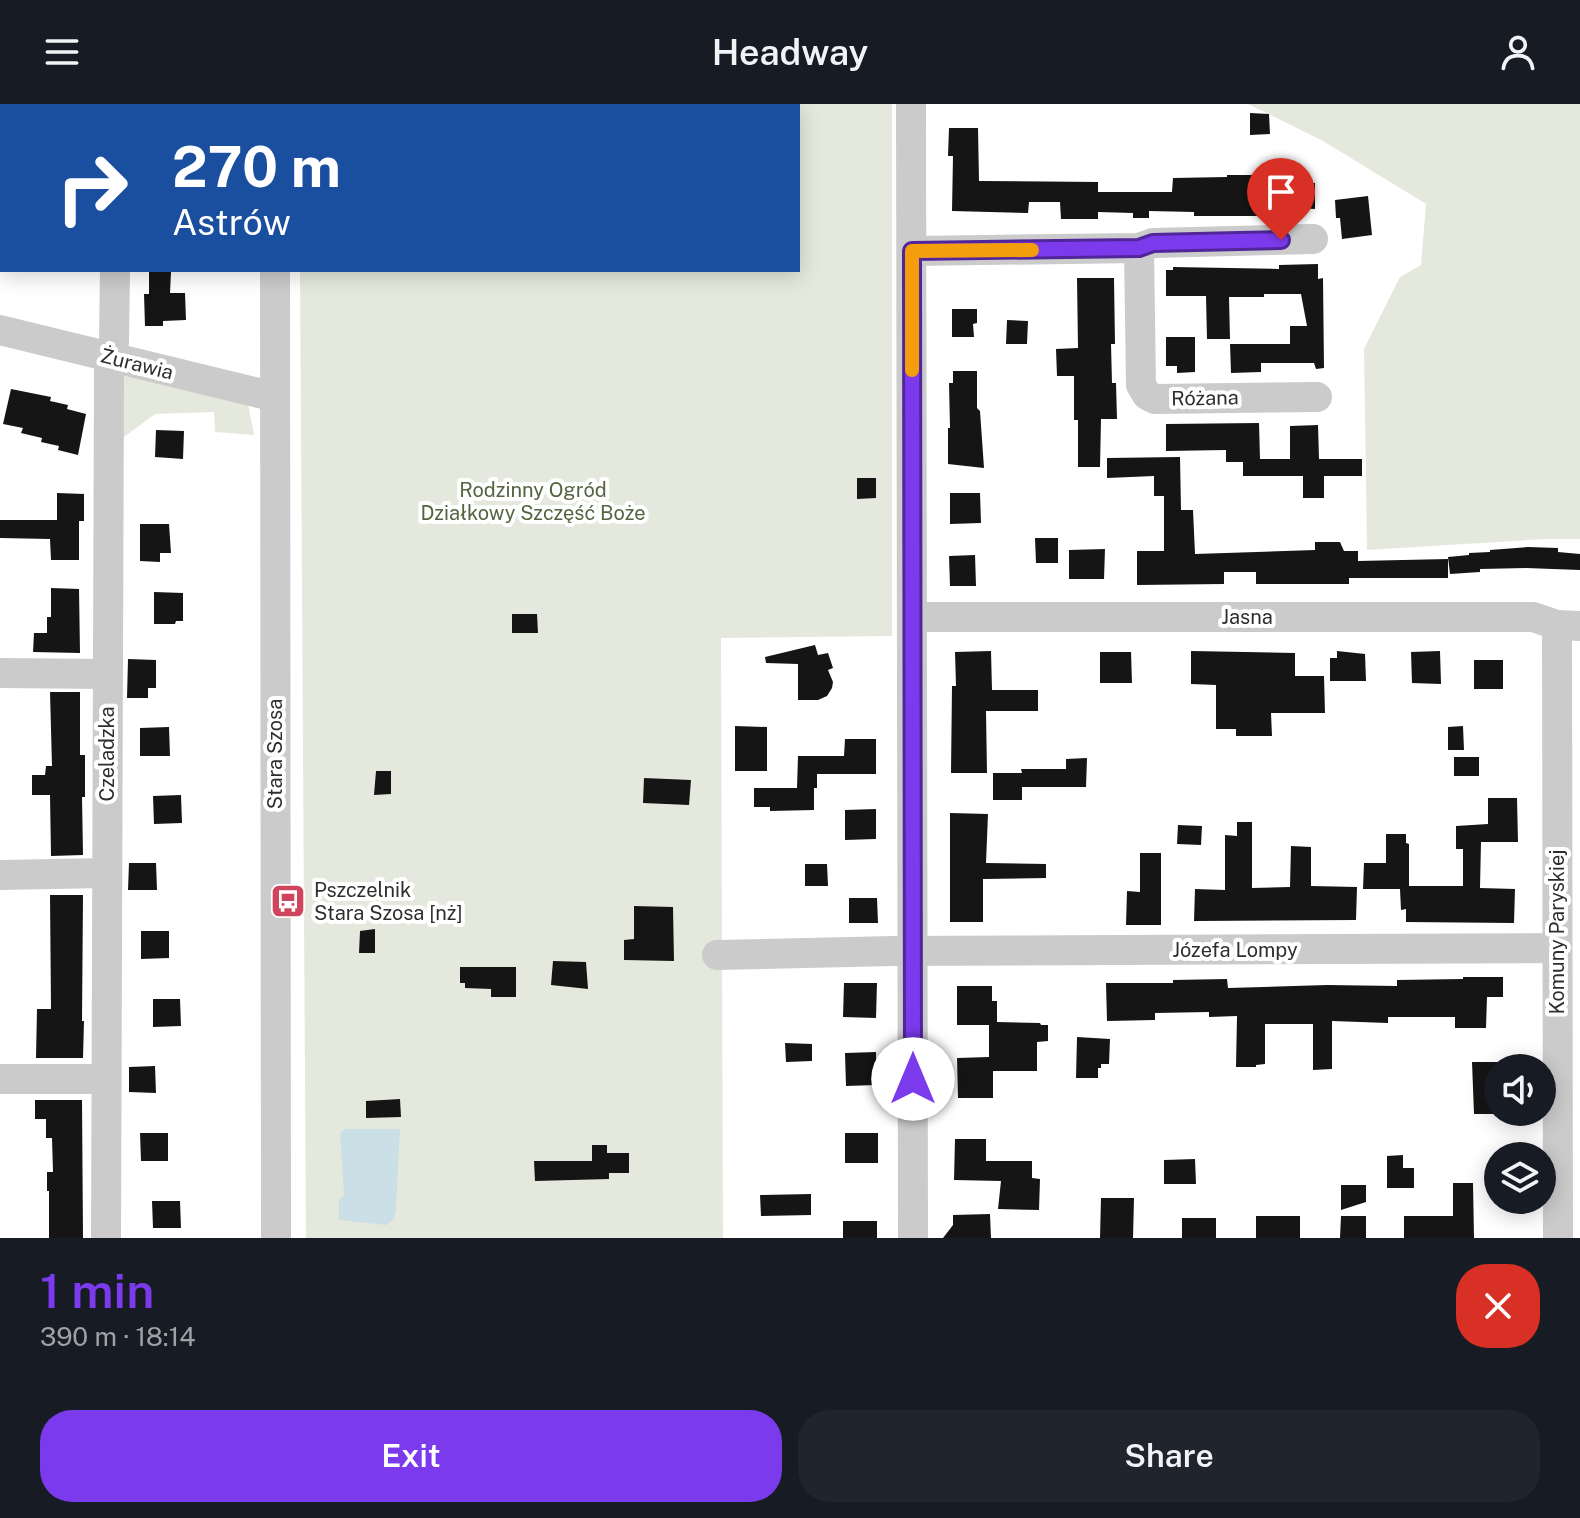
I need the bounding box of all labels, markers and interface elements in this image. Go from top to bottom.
icon: menu [40,30,84,74]
icon: person [1496,30,1540,74]
text: Headway [712,31,868,73]
text: 270 m [172,134,341,200]
icon: right [40,136,144,240]
pin [1247,158,1315,240]
icon: arrive [1259,170,1303,214]
text: Astrów [172,201,291,243]
street label: Żurawia [98,343,176,385]
street label: Różana [1171,385,1239,411]
park label: Rodzinny Ogród Działkowy Szczęść Boże [420,478,646,525]
street label: Jasna [1221,605,1273,629]
street label: Stara Szosa [263,699,287,809]
street label: Czeladzka [95,706,119,802]
street label: Komuny Paryskiej [1545,849,1569,1015]
place label: Pszczelnik Stara Szosa [nż] [314,878,463,925]
bus stop icon: Pszczelnik Stara Szosa [nż] [269,882,307,920]
street label: Józefa Lompy [1172,938,1298,962]
position arrow [871,1037,955,1121]
map controls [1484,1054,1556,1214]
button: sound [1484,1054,1556,1126]
button: layers [1484,1142,1556,1214]
text: 1 min [40,1262,154,1319]
button: close [1456,1264,1540,1348]
text: 390 m · 18:14 [40,1321,196,1352]
button: Exit [40,1410,782,1502]
button: Share [798,1410,1540,1502]

